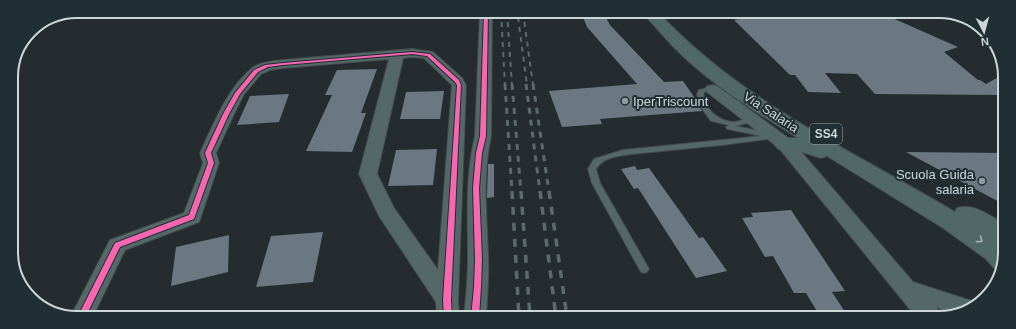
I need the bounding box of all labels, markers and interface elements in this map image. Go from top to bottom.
north arrow [964,12,1004,52]
text: N [980,36,990,48]
street label: Via Salaria [741,89,802,136]
place label: IperTriscount [633,94,709,109]
marker: IperTriscount [620,96,630,106]
road number: SS4 [810,124,842,144]
place label: Scuola Guida salaria [896,167,975,197]
marker: Scuola Guida salaria [977,176,987,186]
one-way arrow [976,235,983,243]

